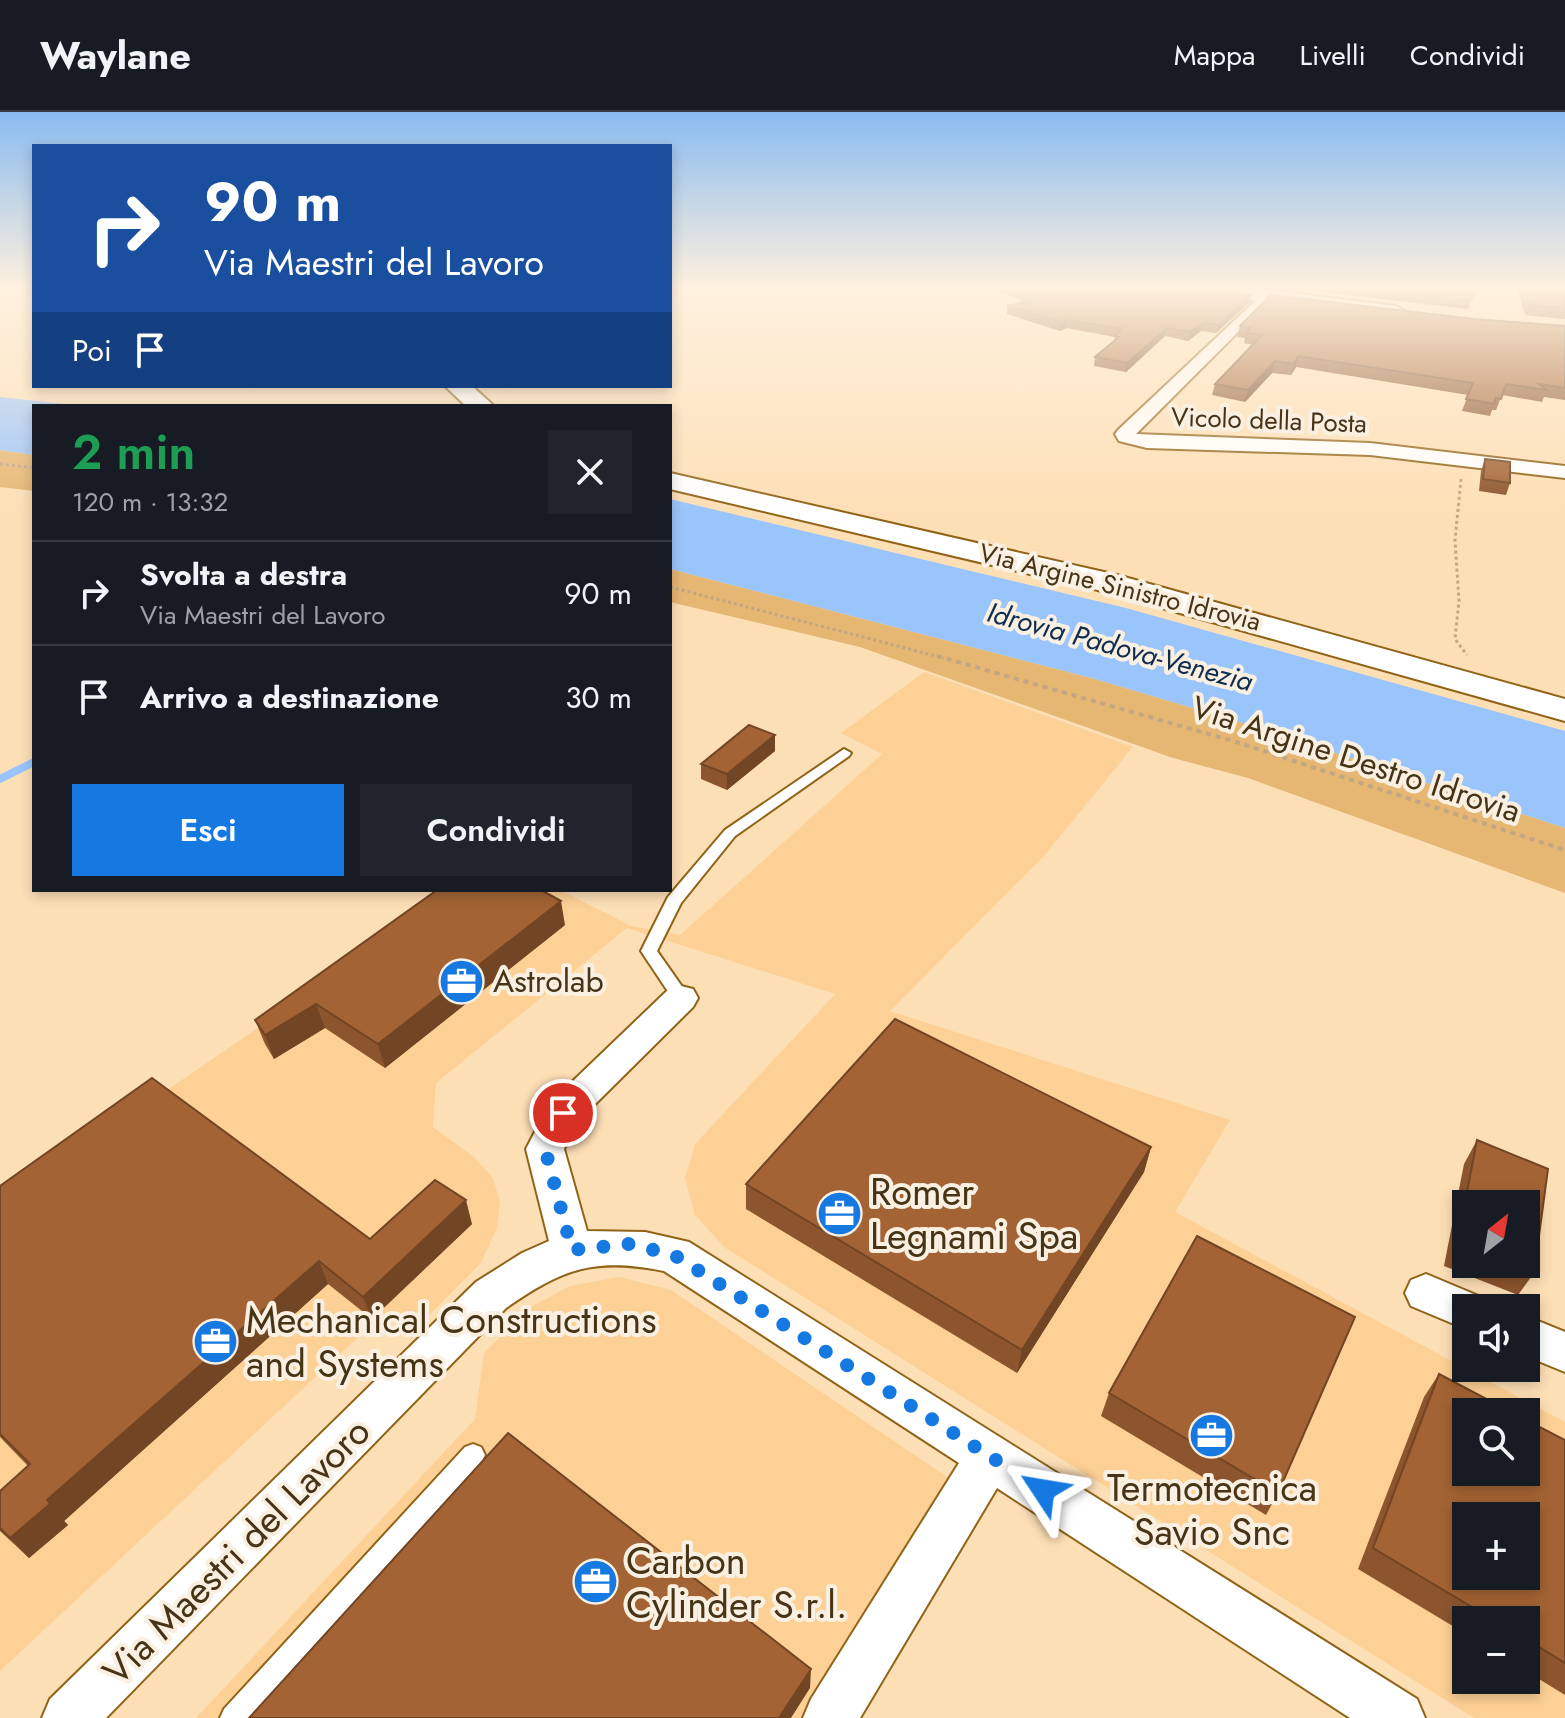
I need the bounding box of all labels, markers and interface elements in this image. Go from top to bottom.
text: Waylane [40,28,191,83]
text: Mappa [1174,35,1255,76]
text: Livelli [1299,35,1366,76]
text: Condividi [1410,35,1525,76]
text: 90 m [204,161,341,242]
icon: right [72,176,176,280]
text: Via Maestri del Lavoro [204,236,544,288]
icon: arrive [128,328,172,372]
text: Poi [72,329,112,372]
street label: Vicolo della Posta [1170,398,1368,442]
text: 2 min [72,418,195,487]
button: close [548,430,632,514]
text: 120 m · 13:32 [72,483,228,521]
street label: Via Argine Sinistro Idrovia [975,534,1265,640]
text: Svolta a destra [140,553,347,596]
icon: right [72,571,116,615]
text: 90 m [564,572,632,615]
water label: Idrovia Padova-Venezia [983,592,1258,702]
text: Via Maestri del Lavoro [140,596,385,634]
icon: arrive [72,675,116,719]
text: Arrivo a destinazione [140,676,439,719]
text: 30 m [565,676,632,719]
street label: Via Argine Destro Idrovia [1186,684,1526,834]
button: Esci [72,784,344,876]
button: Condividi [360,784,632,876]
office icon: Astrolab [438,957,486,1005]
place label: Astrolab [493,958,604,1004]
pin [529,1079,597,1147]
icon: arrive [541,1091,585,1135]
place label: Romer Legnami Spa [870,1164,1078,1263]
office icon: Romer Legnami Spa [815,1189,863,1237]
north arrow [1452,1190,1540,1278]
map controls [1452,1190,1540,1694]
place label: Mechanical Constructions and Systems [246,1292,656,1391]
button: sound [1452,1294,1540,1382]
office icon: Mechanical Constructions and Systems [191,1317,239,1365]
button: search [1452,1398,1540,1486]
street label: Via Maestri del Lavoro [90,1405,382,1697]
office icon: Termotecnica Savio Snc [1188,1412,1236,1460]
position arrow [1001,1448,1085,1532]
place label: Termotecnica Savio Snc [1107,1460,1317,1559]
button: + [1452,1502,1540,1590]
place label: Carbon Cylinder S.r.l. [626,1533,848,1632]
office icon: Carbon Cylinder S.r.l. [571,1558,619,1606]
button: − [1452,1606,1540,1694]

